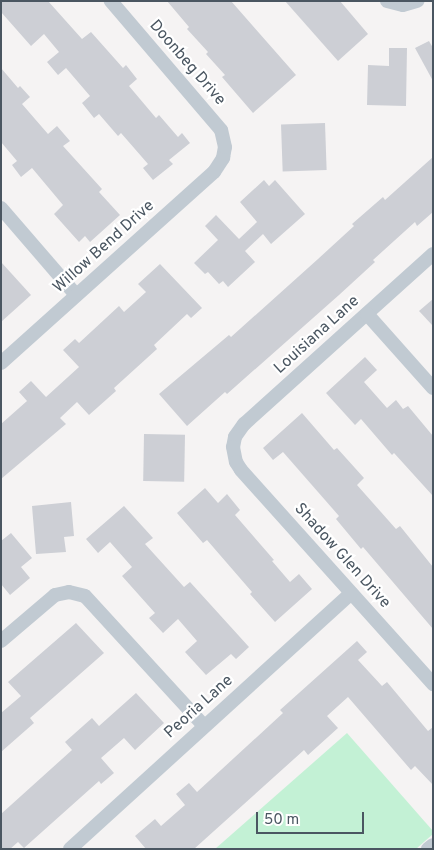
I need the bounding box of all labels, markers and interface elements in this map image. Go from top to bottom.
street label: Doonbeg Drive [145,16,229,110]
street label: Willow Bend Drive [50,197,158,297]
street label: Louisiana Lane [271,292,363,378]
street label: Shadow Glen Drive [290,499,394,613]
street label: Peoria Lane [161,671,237,743]
scale bar [259,802,366,834]
text: 50 m [264,811,299,830]

